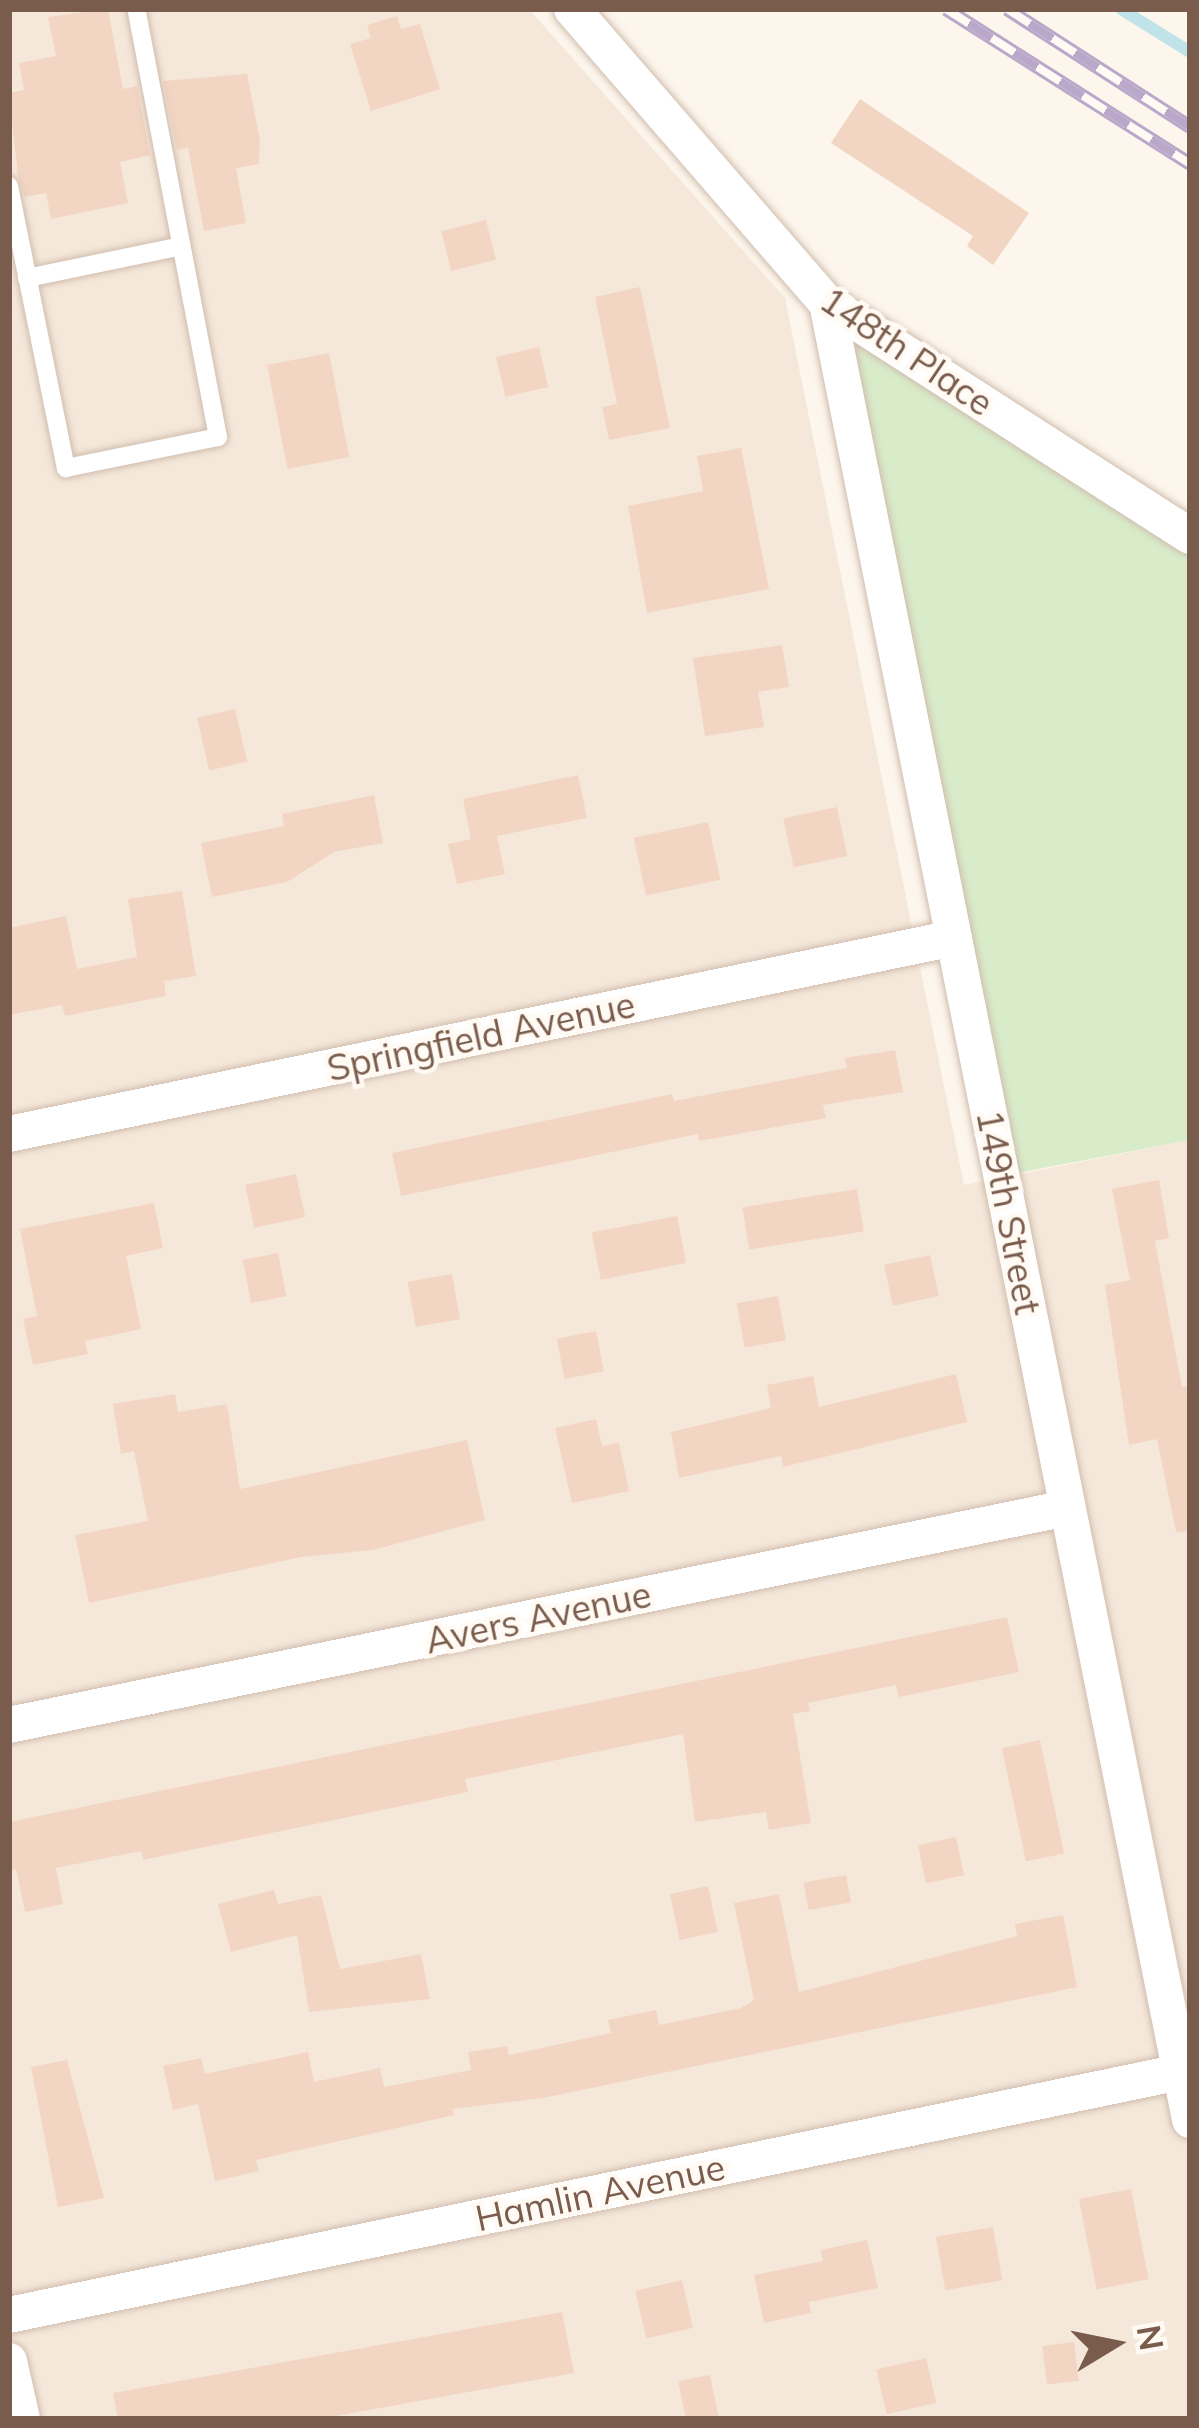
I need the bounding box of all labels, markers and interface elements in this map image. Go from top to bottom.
street label: 148th Place [813,278,1001,424]
street label: Springfield Avenue [323,982,639,1090]
street label: 149th Street [968,1106,1050,1318]
street label: Avers Avenue [421,1572,655,1662]
street label: Hamlin Avenue [471,2144,729,2240]
north arrow [1055,2284,1175,2404]
text: N [1129,2322,1173,2353]

